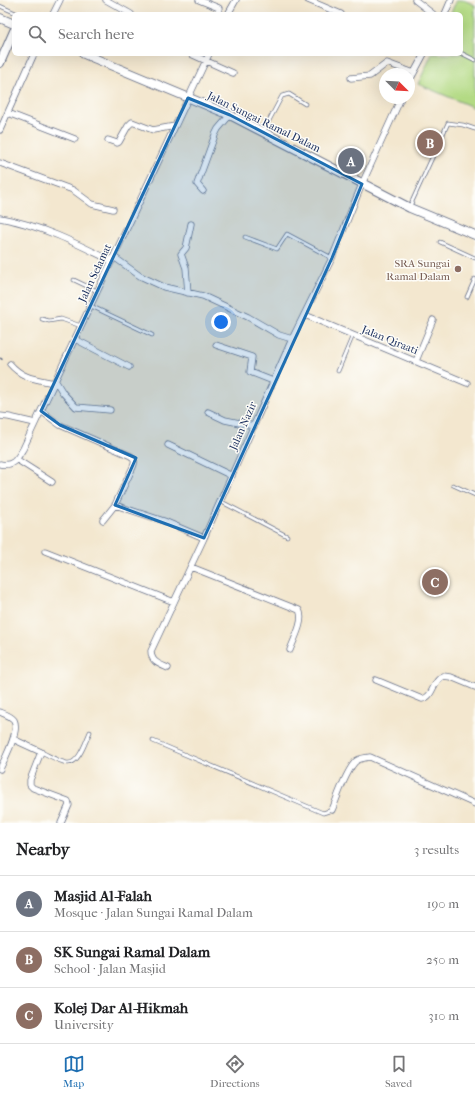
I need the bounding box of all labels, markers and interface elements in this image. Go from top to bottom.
search box [12,12,463,56]
icon: search [26,23,48,45]
text: Search here [58,25,134,43]
north arrow [379,68,415,104]
street label: Jalan Sungai Ramal Dalam [204,88,323,155]
pin: B [417,128,443,158]
pin: A [338,146,364,176]
street label: Jalan Selamat [75,242,114,305]
place label: SRA Sungai Ramal Dalam [386,257,451,283]
marker: SRA Sungai Ramal Dalam [453,264,463,274]
your location [211,312,231,332]
street label: Jalan Qiraati [359,322,421,357]
street label: Jalan Nazir [226,399,260,453]
pin: C [422,567,448,597]
text: Nearby [16,839,70,859]
text: 3 results [414,842,459,857]
text: Masjid Al-Falah [54,887,152,905]
text: A [25,896,33,911]
text: 190 m [427,896,459,911]
text: Mosque · Jalan Sungai Ramal Dalam [54,905,253,920]
text: SK Sungai Ramal Dalam [54,943,210,961]
text: B [25,952,33,967]
text: 250 m [426,952,459,967]
text: School · Jalan Masjid [54,961,166,976]
text: Kolej Dar Al-Hikmah [54,999,188,1017]
text: C [25,1008,33,1023]
text: 310 m [428,1008,459,1023]
text: University [54,1017,114,1032]
tab: Map [63,1053,85,1090]
tab: Directions [210,1053,260,1090]
tab: Saved [385,1053,412,1090]

